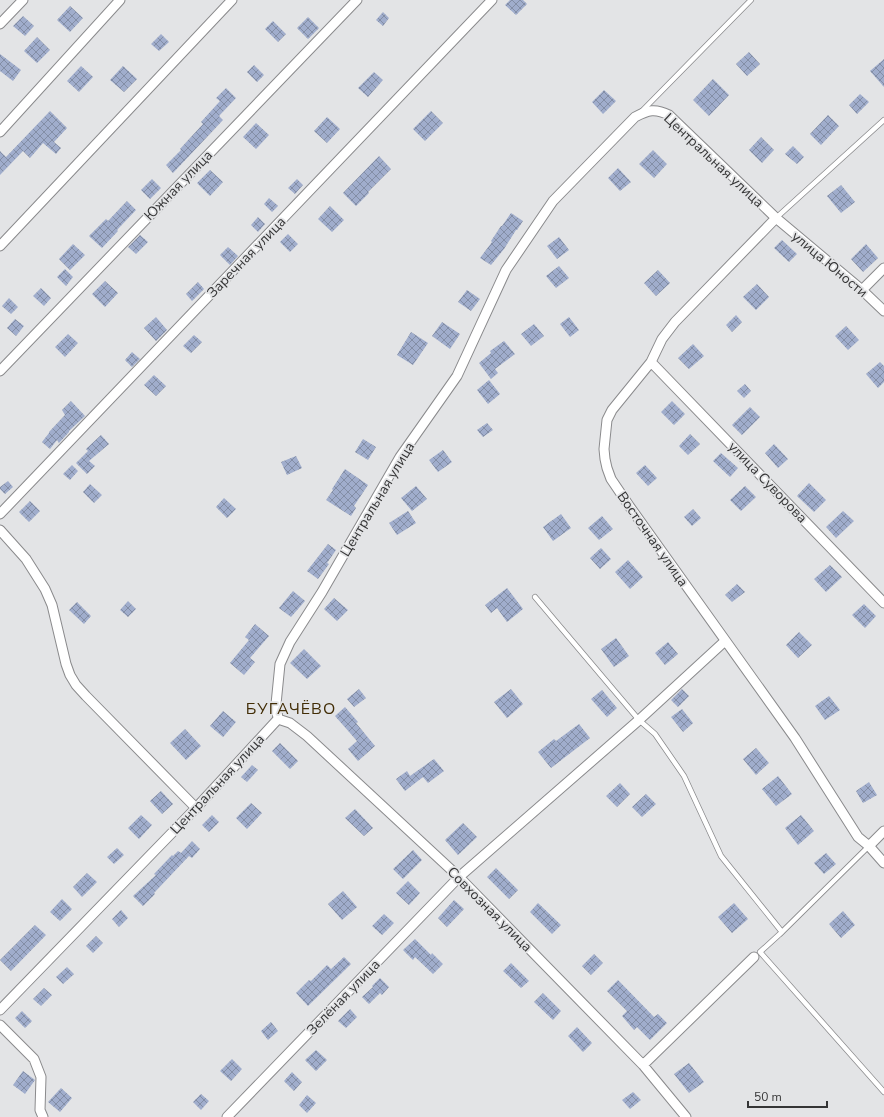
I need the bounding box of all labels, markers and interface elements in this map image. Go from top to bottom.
street label: Центральная улица [659,109,768,212]
street label: Южная улица [140,146,217,225]
street label: Заречная улица [203,213,290,302]
street label: улица Юности [788,227,872,302]
street label: Центральная улица [336,438,419,560]
street label: улица Суворова [724,438,811,527]
street label: Восточная улица [613,488,692,591]
district label: БУГАЧЁВО [246,698,336,720]
street label: Центральная улица [166,730,269,839]
street label: Совхозная улица [443,863,536,956]
street label: Зелёная улица [302,955,384,1039]
scale bar [748,1083,827,1109]
text: 50 m [754,1089,782,1105]

